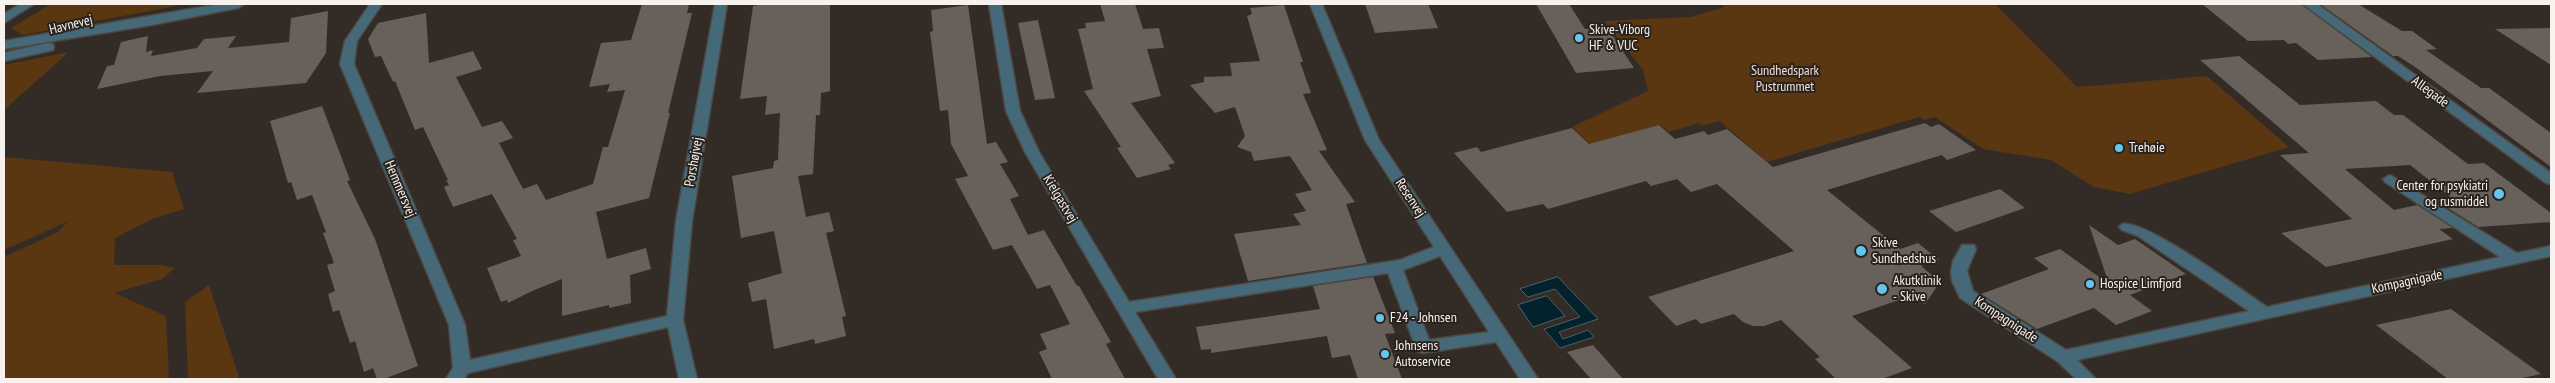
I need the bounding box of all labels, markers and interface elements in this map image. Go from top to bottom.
street label: Havnevej [47,11,95,39]
place label: Skive-Viborg HF & VUC [1589,22,1650,54]
marker: Skive-Viborg HF & VUC [1573,32,1585,44]
park label: Sundhedspark Pustrummet [1751,63,1819,95]
street label: Allegade [2408,73,2452,111]
street label: Porshøjvej [681,136,707,188]
place label: Trehøie [2129,140,2165,156]
marker: Trehøie [2113,142,2125,154]
street label: Hemmersvej [381,158,419,220]
street label: Kielgastvej [1039,172,1081,226]
street label: Resenvej [1391,175,1429,221]
place label: Center for psykiatri og rusmiddel [2397,178,2488,210]
marker: Center for psykiatri og rusmiddel [2492,187,2506,201]
place label: Skive Sundhedshus [1872,235,1936,268]
marker: Skive Sundhedshus [1854,244,1868,258]
street label: Kompagnigade [2370,266,2444,298]
place label: Akutklinik - Skive [1893,273,1941,306]
place label: Hospice Limfjord [2100,276,2181,292]
marker: Hospice Limfjord [2084,278,2096,290]
marker: Akutklinik - Skive [1875,282,1889,296]
street label: Kompagnigade [1971,293,2041,347]
place label: F24 - Johnsen [1390,310,1457,326]
marker: F24 - Johnsen [1374,312,1386,324]
place label: Johnsens Autoservice [1395,338,1451,371]
marker: Johnsens Autoservice [1379,348,1391,360]

